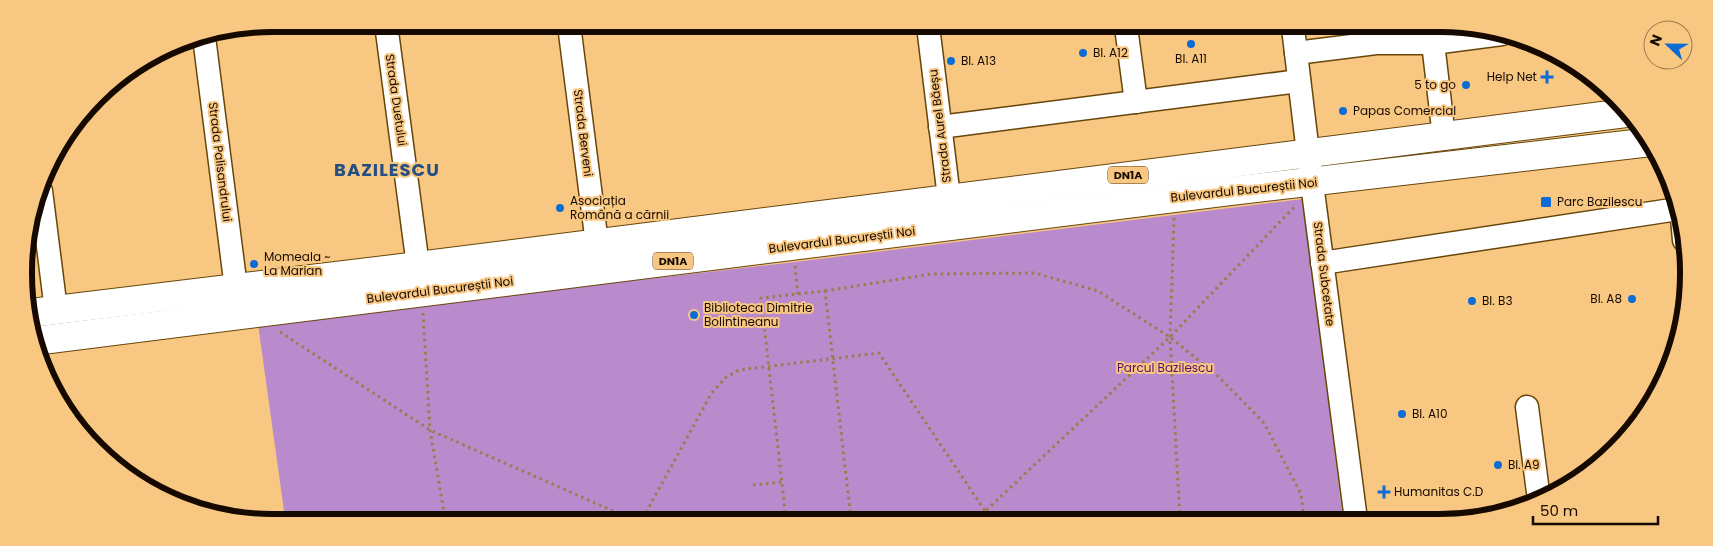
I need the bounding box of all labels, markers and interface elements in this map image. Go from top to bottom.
north arrow [1643,20,1693,70]
text: N [1645,32,1667,49]
marker: Bl. A11 [1185,38,1197,50]
place label: Bl. A12 [1093,44,1128,61]
marker: Bl. A12 [1077,47,1089,59]
place label: Bl. A11 [1175,50,1207,67]
place label: Bl. A13 [961,52,996,69]
street label: Strada Duetului [382,53,411,147]
marker: Bl. A13 [945,55,957,67]
street label: Strada Aurel Băeșu [924,68,955,184]
place label: Help Net [1487,68,1537,85]
marker: Help Net [1541,71,1553,83]
place label: 5 to go [1414,76,1456,93]
marker: 5 to go [1460,79,1472,91]
street label: Strada Berveni [570,88,597,177]
street label: Strada Palisandrului [205,101,236,223]
place label: Papas Comercial [1353,102,1456,119]
marker: Papas Comercial [1337,105,1349,117]
district label: BAZILESCU [334,157,440,182]
road number: DN1A [1108,166,1148,184]
street label: Bulevardul Bucureștii Noi [1170,173,1318,206]
place label: Asociația Română a cărnii [570,192,669,223]
place label: Parc Bazilescu [1557,193,1643,210]
marker: Parc Bazilescu [1539,195,1553,209]
marker: Asociația Română a cărnii [554,202,566,214]
street label: Strada Subcetate [1310,221,1339,327]
street label: Bulevardul Bucureștii Noi [768,222,916,257]
place label: Momeala ~ La Marian [264,248,330,279]
road number: DN1A [653,252,693,270]
marker: Momeala ~ La Marian [248,258,260,270]
street label: Bulevardul Bucureștii Noi [366,272,514,307]
place label: Bl. A8 [1590,290,1622,307]
place label: Bl. B3 [1482,292,1512,309]
marker: Bl. A8 [1626,293,1638,305]
marker: Bl. B3 [1466,295,1478,307]
place label: Biblioteca Dimitrie Bolintineanu [704,299,812,330]
marker: Biblioteca Dimitrie Bolintineanu [688,309,700,321]
park label: Parcul Bazilescu [1117,359,1213,376]
place label: Bl. A10 [1412,405,1448,422]
marker: Bl. A10 [1396,408,1408,420]
place label: Bl. A9 [1508,456,1540,473]
marker: Bl. A9 [1492,459,1504,471]
place label: Humanitas C.D [1394,483,1483,500]
marker: Humanitas C.D [1378,486,1390,498]
scale bar [1533,494,1658,526]
text: 50 m [1540,500,1578,521]

